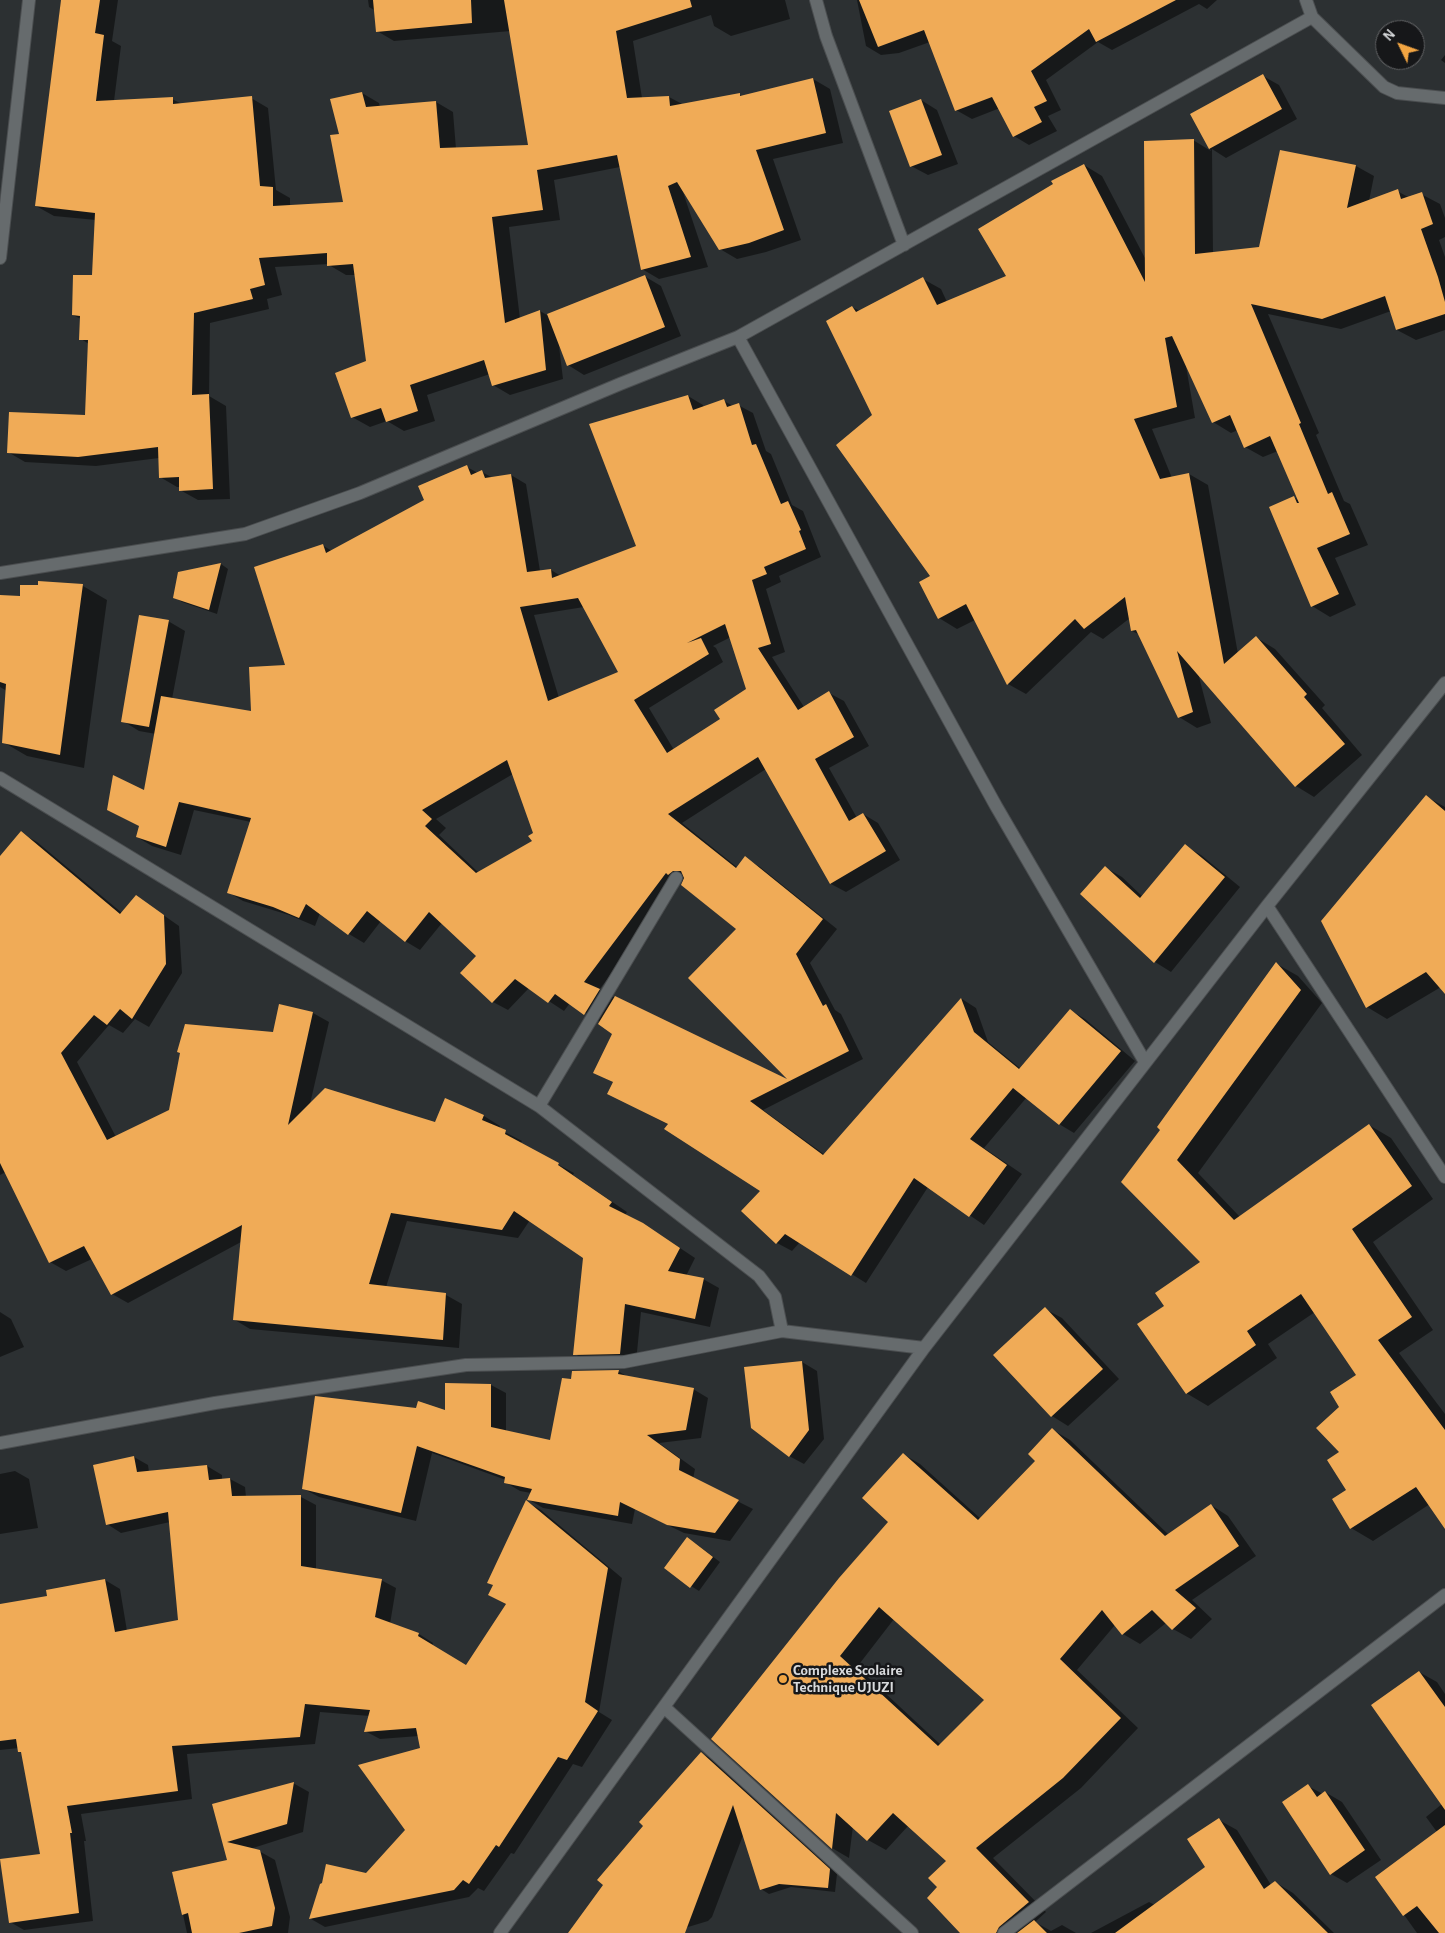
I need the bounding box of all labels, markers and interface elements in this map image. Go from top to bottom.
north arrow [1375,20,1425,70]
text: N [1381,27,1398,44]
place label: Complexe Scolaire Technique UJUZI [793,1661,903,1696]
marker: Complexe Scolaire Technique UJUZI [777,1673,789,1685]

